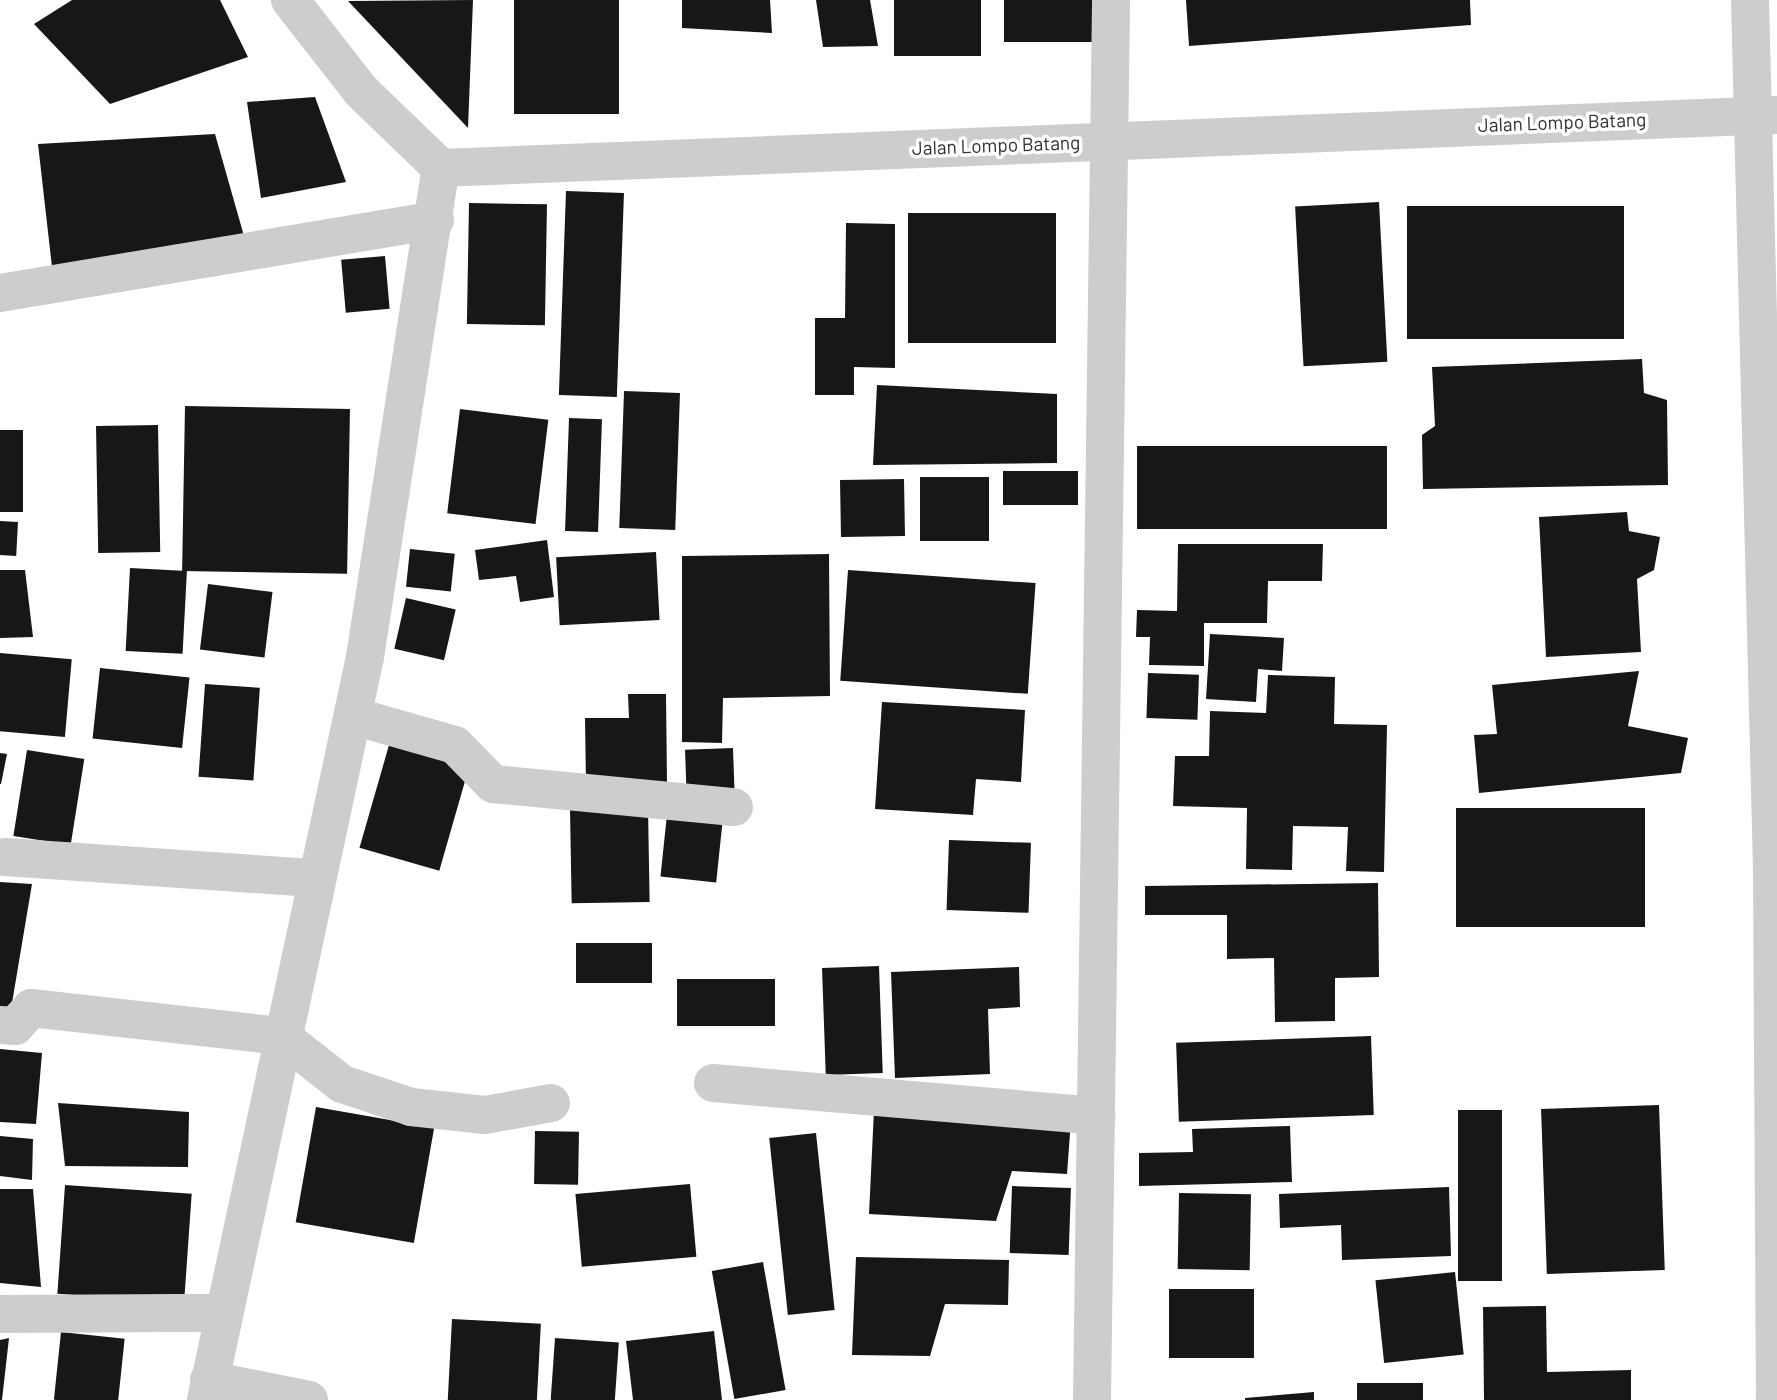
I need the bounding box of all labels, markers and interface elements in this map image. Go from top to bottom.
street label: Jalan Lompo Batang [1477,108,1647,136]
street label: Jalan Lompo Batang [911,131,1081,159]

